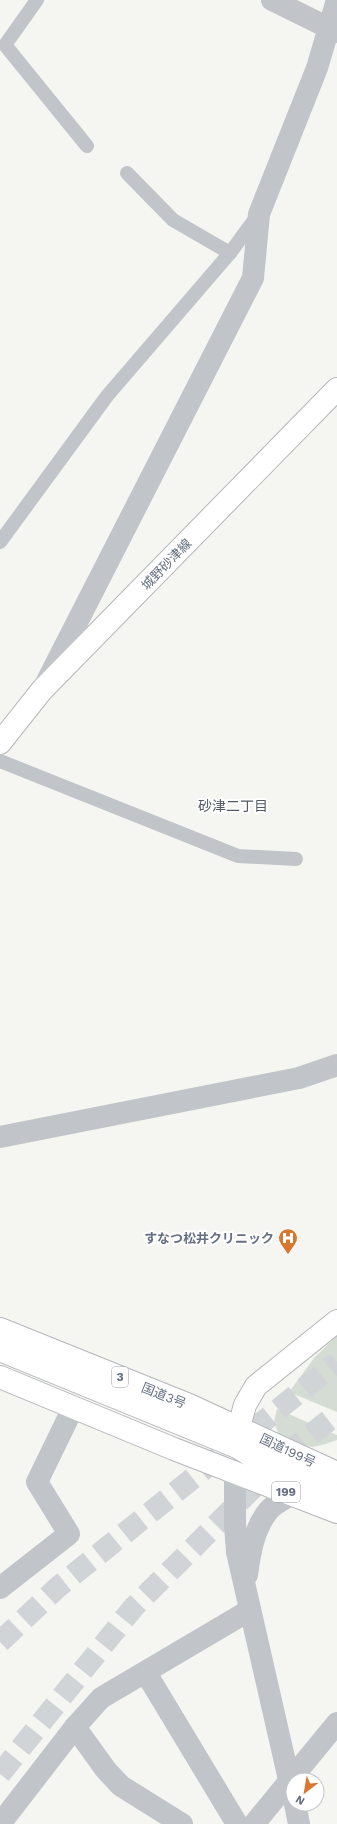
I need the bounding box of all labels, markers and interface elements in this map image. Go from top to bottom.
street label: 城野砂津線 [138,536,194,593]
district label: 砂津二丁目 [198,798,268,814]
hospital icon: すなつ松井クリニック [277,1227,299,1255]
place label: すなつ松井クリニック [144,1231,274,1246]
road number: 3 [112,1367,128,1387]
street label: 国道3号 [139,1380,188,1411]
street label: 国道199号 [257,1431,318,1470]
road number: 199 [272,1482,300,1502]
north arrow [285,1772,325,1812]
text: N [293,1792,307,1808]

